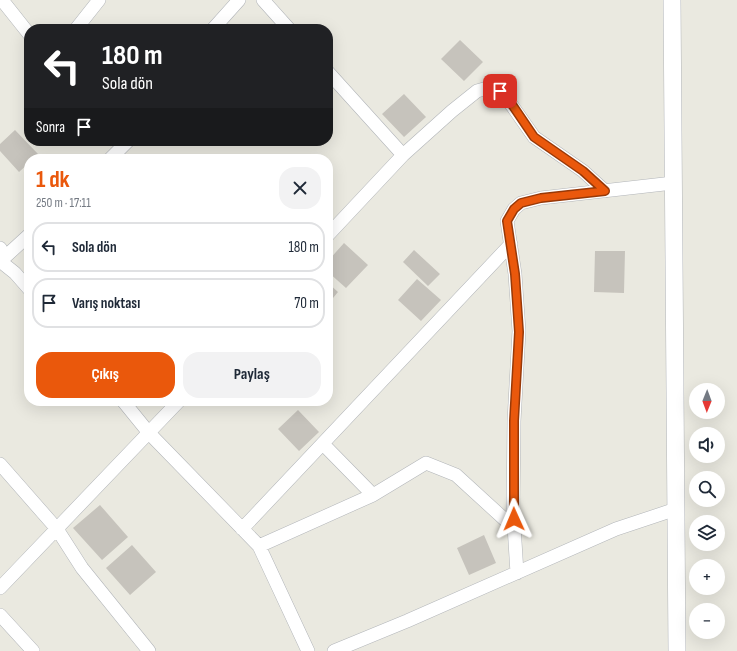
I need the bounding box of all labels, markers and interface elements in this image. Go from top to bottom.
text: 180 m [102,39,162,72]
icon: left [36,40,88,92]
text: Sola dön [102,73,153,94]
pin [483,74,517,108]
icon: arrive [489,80,511,102]
icon: arrive [73,116,95,138]
text: Sonra [36,118,65,137]
text: 1 dk [36,165,70,194]
button: close [279,167,321,209]
text: 250 m · 17:11 [36,195,91,211]
icon: left [38,236,60,258]
text: Sola dön [72,238,117,257]
text: 180 m [288,238,319,257]
icon: arrive [38,292,60,314]
text: Varış noktası [72,294,140,313]
text: 70 m [294,294,319,313]
button: Çıkış [36,352,175,398]
button: Paylaş [183,352,321,398]
north arrow [689,383,725,419]
map controls [689,383,725,639]
button: sound [689,427,725,463]
button: search [689,471,725,507]
position arrow [493,498,535,540]
button: layers [689,515,725,551]
button: + [689,559,725,595]
button: − [689,603,725,639]

